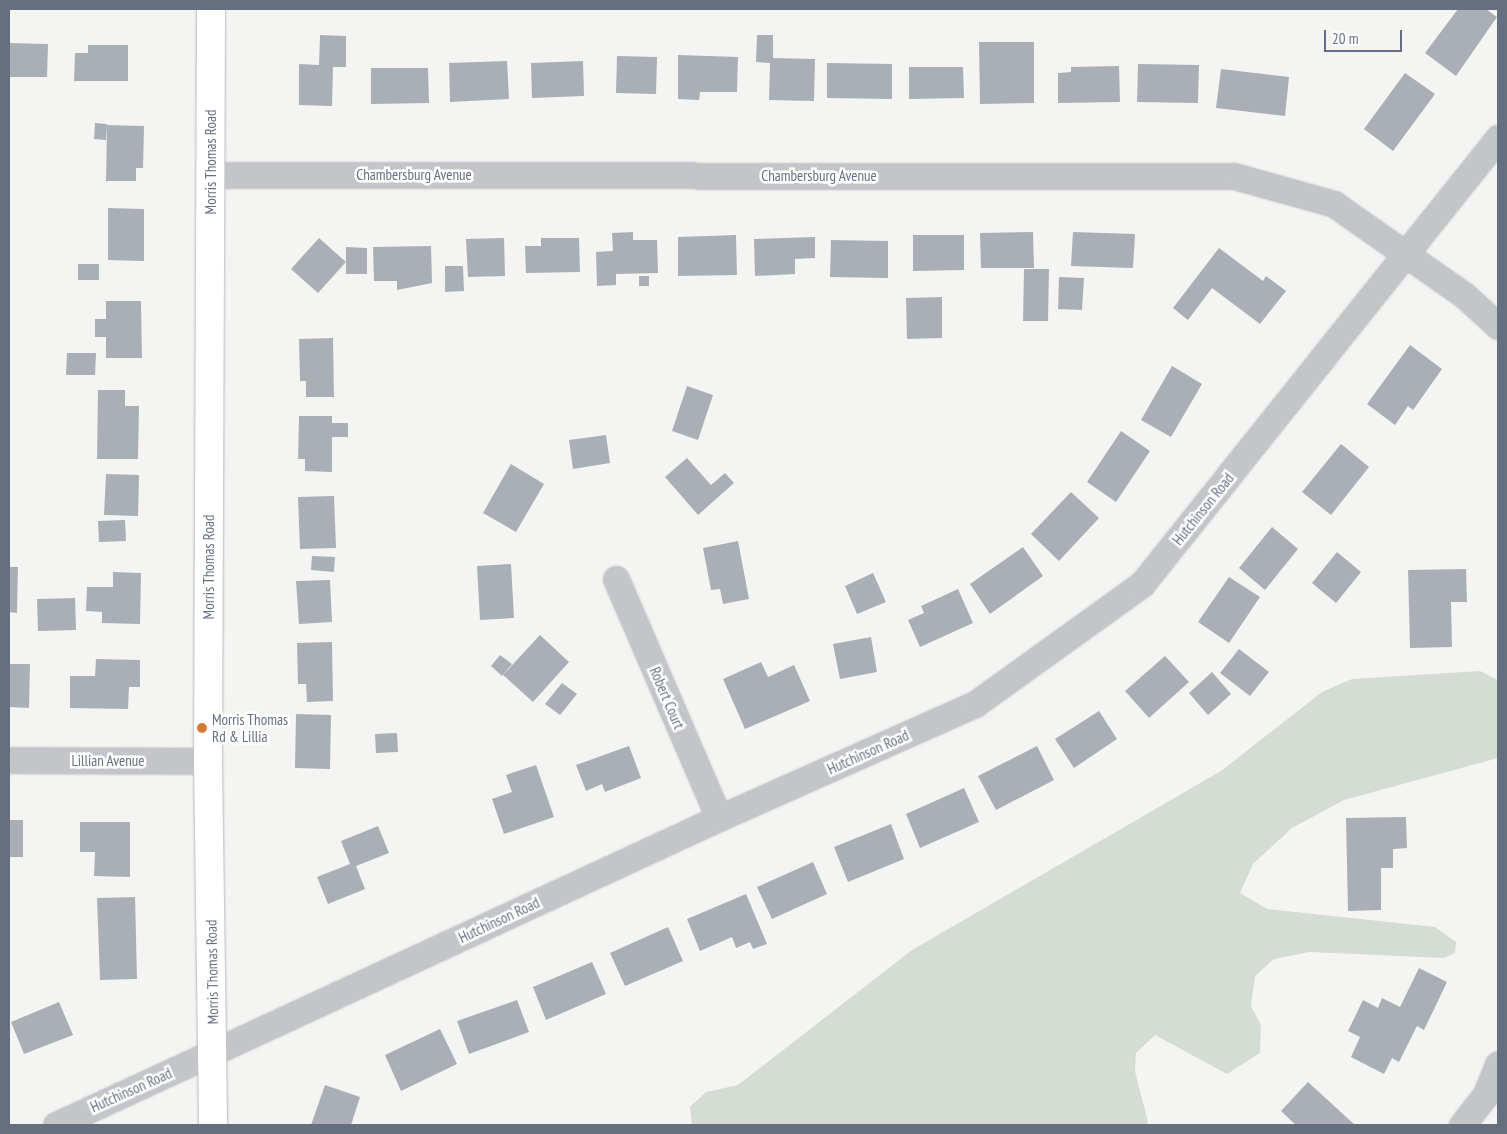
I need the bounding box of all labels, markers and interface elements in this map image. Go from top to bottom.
scale bar [1327,20,1404,52]
text: 20 m [1332,29,1358,48]
street label: Morris Thomas Road [202,109,220,215]
street label: Chambersburg Avenue [356,166,472,184]
street label: Chambersburg Avenue [761,167,877,185]
street label: Hutchinson Road [1169,469,1237,549]
street label: Morris Thomas Road [200,514,218,620]
street label: Robert Court [646,664,688,732]
place label: Morris Thomas Rd & Lillia [212,710,288,745]
marker: Morris Thomas Rd & Lillia [196,722,208,734]
street label: Hutchinson Road [824,726,912,778]
street label: Lillian Avenue [71,752,145,770]
street label: Hutchinson Road [456,893,542,947]
street label: Morris Thomas Road [202,919,222,1025]
street label: Hutchinson Road [87,1064,175,1116]

